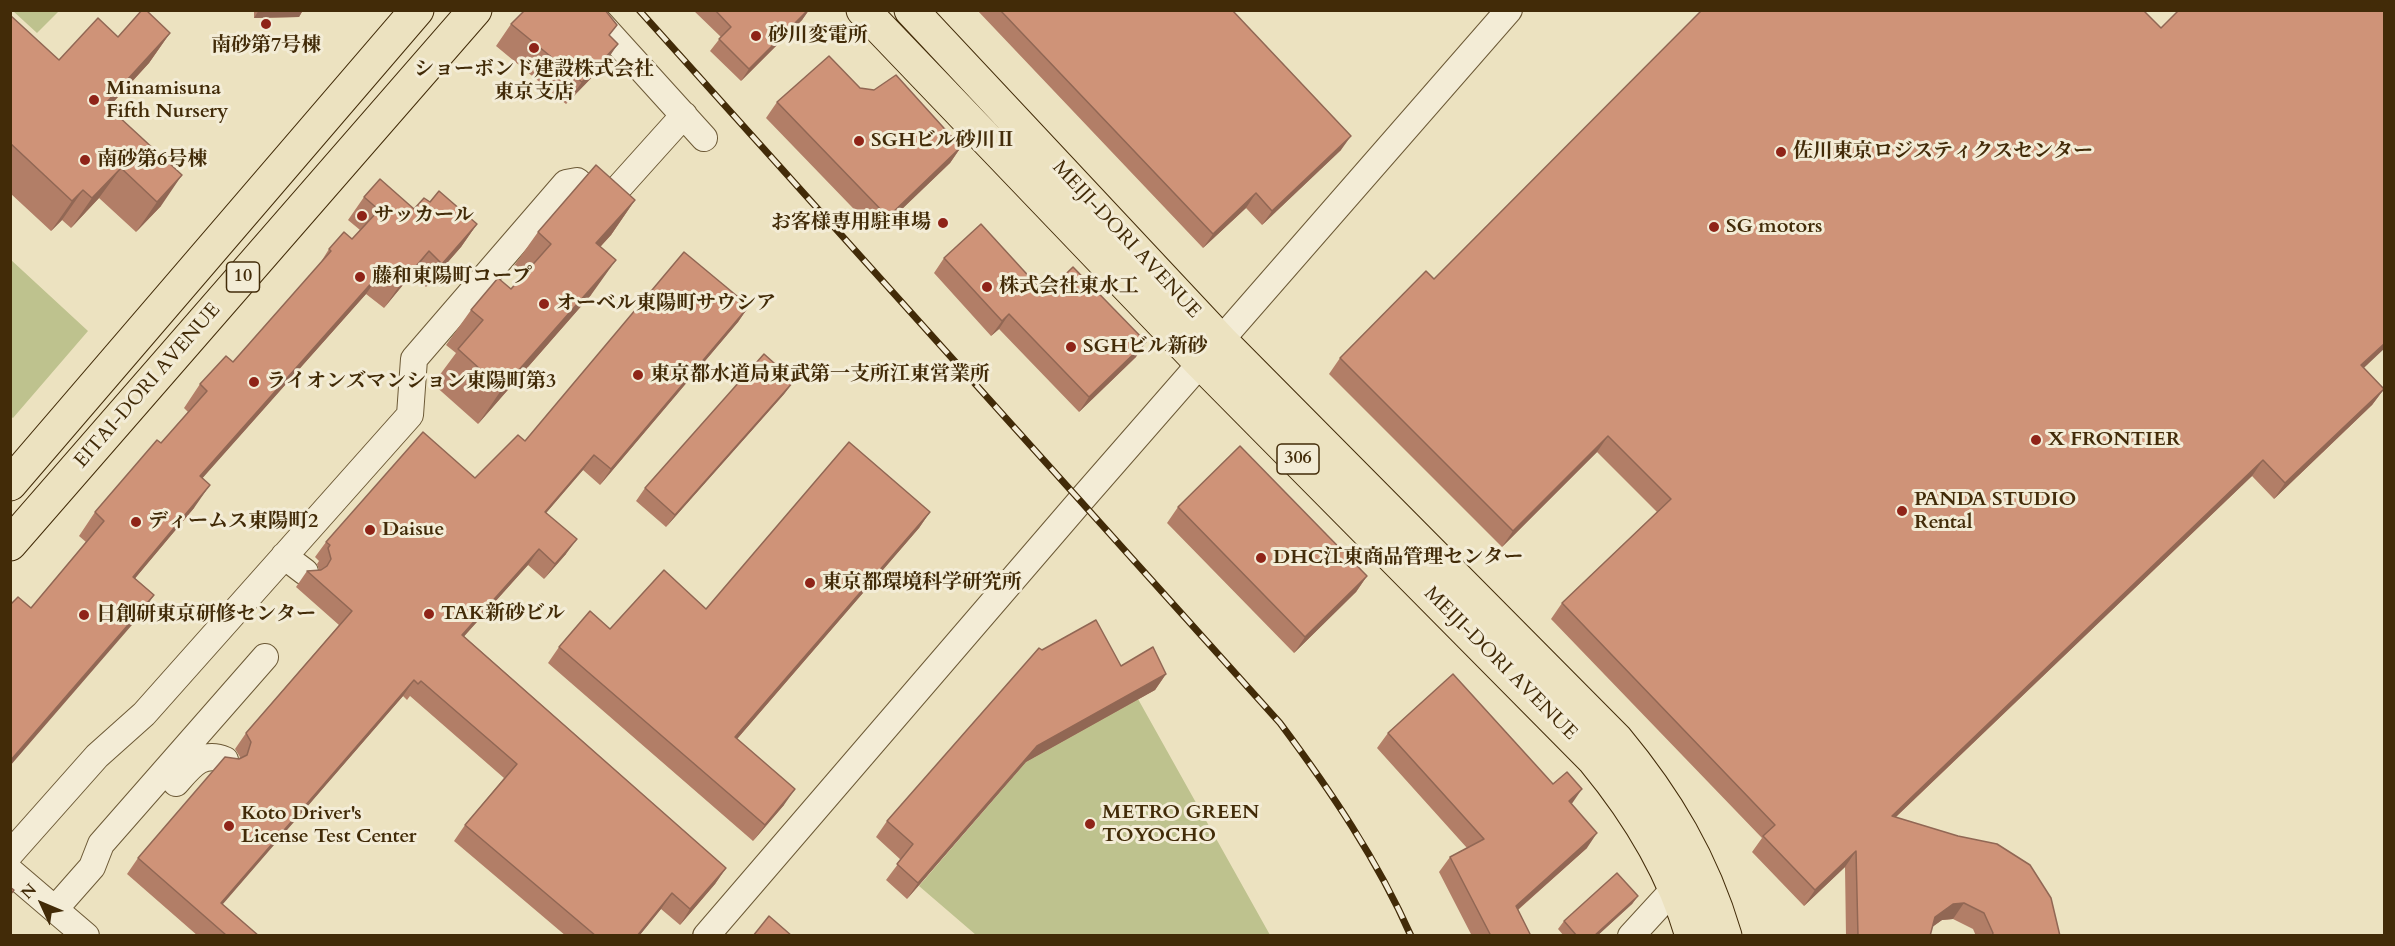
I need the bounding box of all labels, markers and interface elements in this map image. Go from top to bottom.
marker: 南砂第7号棟 [259,17,273,31]
place label: 砂川変電所 [768,24,868,48]
marker: 砂川変電所 [749,29,763,43]
place label: 南砂第7号棟 [211,34,321,58]
marker: ショーボンド建設株式会社 東京支店 [527,41,541,55]
place label: ショーボンド建設株式会社 東京支店 [414,58,654,105]
place label: Minamisuna Fifth Nursery [106,77,228,124]
marker: Minamisuna Fifth Nursery [87,93,101,107]
place label: SGHビル砂川Ⅱ [871,129,1015,153]
marker: SGHビル砂川Ⅱ [852,134,866,148]
place label: 佐川東京ロジスティクスセンター [1793,140,2093,164]
marker: 佐川東京ロジスティクスセンター [1774,145,1788,159]
place label: 南砂第6号棟 [97,148,207,172]
marker: 南砂第6号棟 [78,153,92,167]
street label: MEIJI-DORI AVENUE [1047,156,1205,324]
place label: サッカール [374,204,474,228]
marker: サッカール [355,209,369,223]
place label: お客様専用駐車場 [771,211,931,235]
place label: SG motors [1726,215,1822,239]
marker: お客様専用駐車場 [936,216,950,230]
marker: SG motors [1707,220,1721,234]
road number: 10 [226,262,260,292]
place label: 藤和東陽町コープ [372,265,532,289]
marker: 藤和東陽町コープ [353,270,367,284]
place label: 株式会社東水工 [999,275,1139,299]
marker: 株式会社東水工 [980,280,994,294]
place label: オーベル東陽町サウシア [556,292,776,316]
marker: オーベル東陽町サウシア [537,297,551,311]
street label: EITAI-DORI AVENUE [70,299,226,473]
place label: SGHビル新砂 [1083,335,1207,359]
marker: SGHビル新砂 [1064,340,1078,354]
place label: 東京都水道局東武第一支所江東営業所 [650,363,990,387]
marker: 東京都水道局東武第一支所江東営業所 [631,368,645,382]
place label: ライオンズマンション東陽町第3 [266,370,556,394]
marker: ライオンズマンション東陽町第3 [247,375,261,389]
place label: X FRONTIER [2048,428,2180,452]
marker: X FRONTIER [2029,433,2043,447]
road number: 306 [1277,444,1319,474]
place label: PANDA STUDIO Rental [1914,488,2076,535]
marker: PANDA STUDIO Rental [1895,504,1909,518]
place label: ディームス東陽町2 [148,510,318,534]
marker: ディームス東陽町2 [129,515,143,529]
place label: Daisue [382,518,444,542]
marker: Daisue [363,523,377,537]
place label: DHC江東商品管理センター [1273,546,1523,570]
marker: DHC江東商品管理センター [1254,551,1268,565]
place label: 東京都環境科学研究所 [822,571,1022,595]
marker: 東京都環境科学研究所 [803,576,817,590]
street label: MEIJI-DORI AVENUE [1418,582,1582,746]
place label: TAK新砂ビル [441,602,565,626]
place label: 日創研東京研修センター [96,603,316,627]
marker: TAK新砂ビル [422,607,436,621]
marker: 日創研東京研修センター [77,608,91,622]
place label: METRO GREEN TOYOCHO [1102,801,1259,848]
place label: Koto Driver's License Test Center [241,802,417,849]
marker: METRO GREEN TOYOCHO [1083,817,1097,831]
marker: Koto Driver's License Test Center [222,819,236,833]
north arrow [12,874,72,934]
text: N [16,879,42,904]

